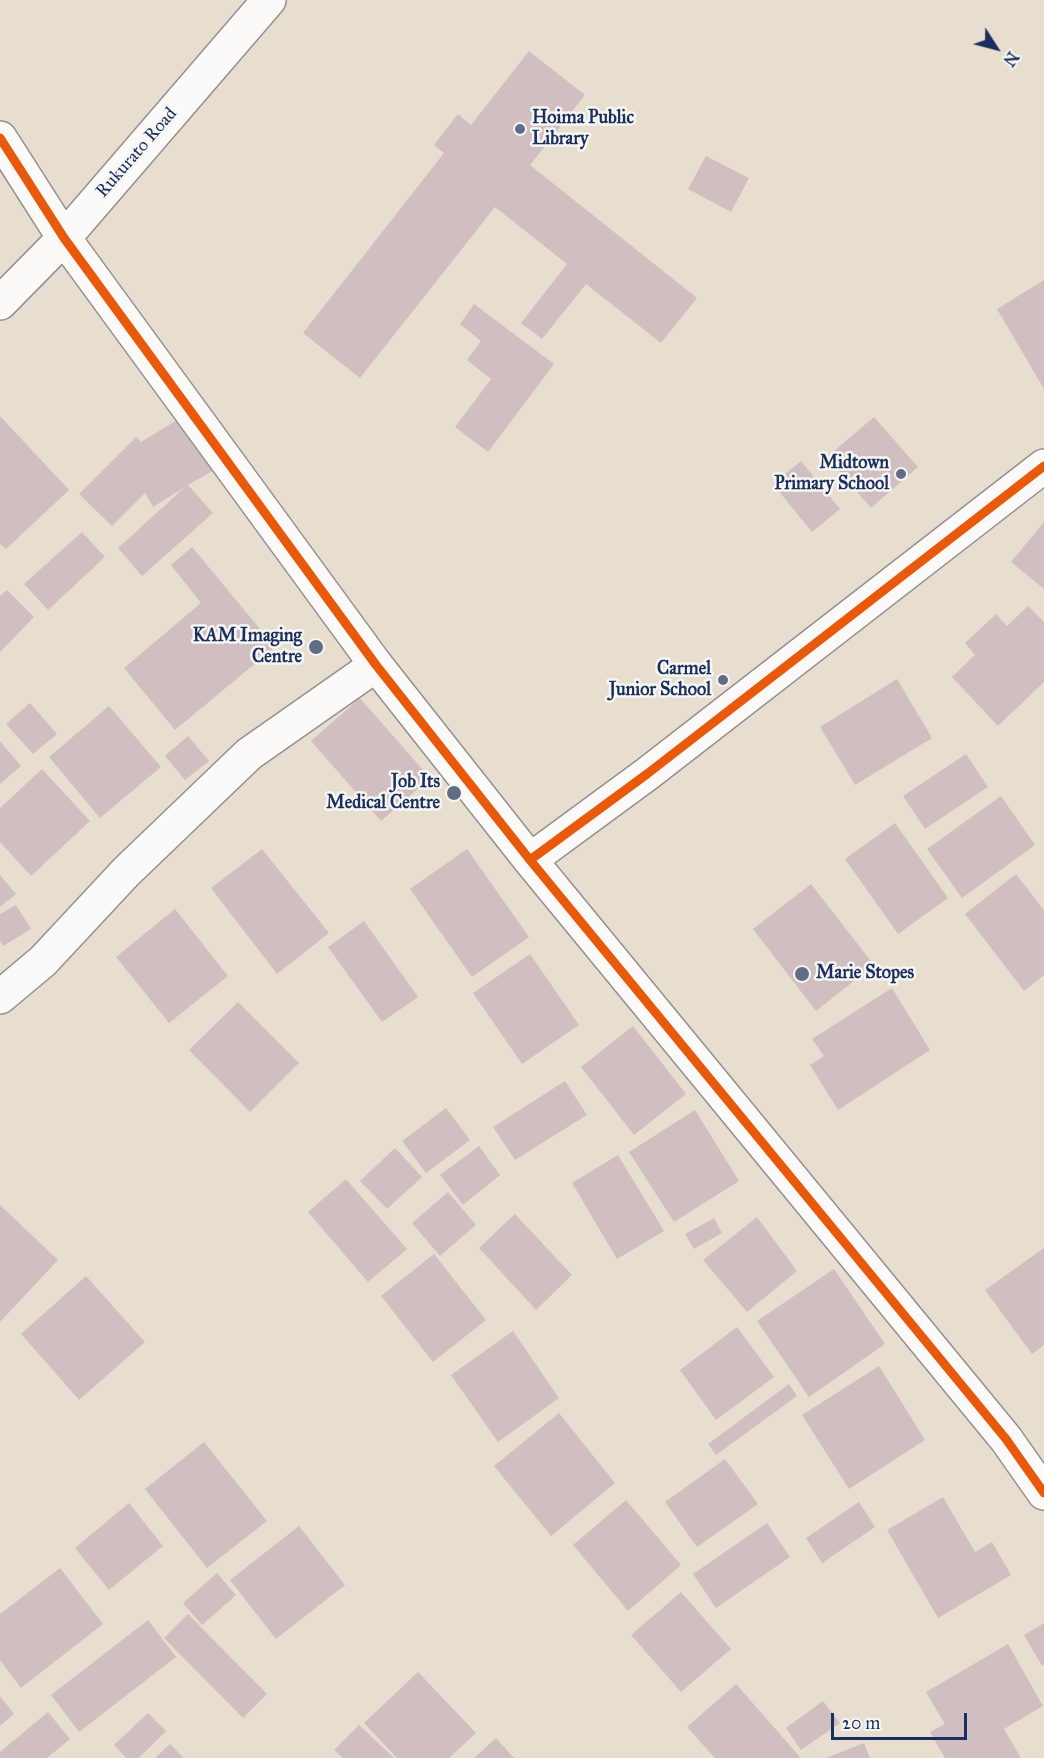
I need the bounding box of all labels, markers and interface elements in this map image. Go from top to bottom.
north arrow [966,18,1026,78]
text: N [999,48,1023,70]
street label: Rukurato Road [92,104,182,202]
place label: Hoima Public Library [532,108,634,150]
marker: Hoima Public Library [513,122,527,136]
place label: Midtown Primary School [774,453,889,496]
marker: Midtown Primary School [894,467,908,481]
place label: KAM Imaging Centre [193,626,302,668]
marker: KAM Imaging Centre [307,638,325,656]
place label: Carmel Junior School [609,659,711,702]
marker: Carmel Junior School [716,673,730,687]
place label: Job Its Medical Centre [326,772,440,814]
marker: Job Its Medical Centre [445,784,463,802]
place label: Marie Stopes [816,963,914,985]
marker: Marie Stopes [793,965,811,983]
scale bar [834,1701,970,1739]
text: 20 m [842,1712,880,1734]

